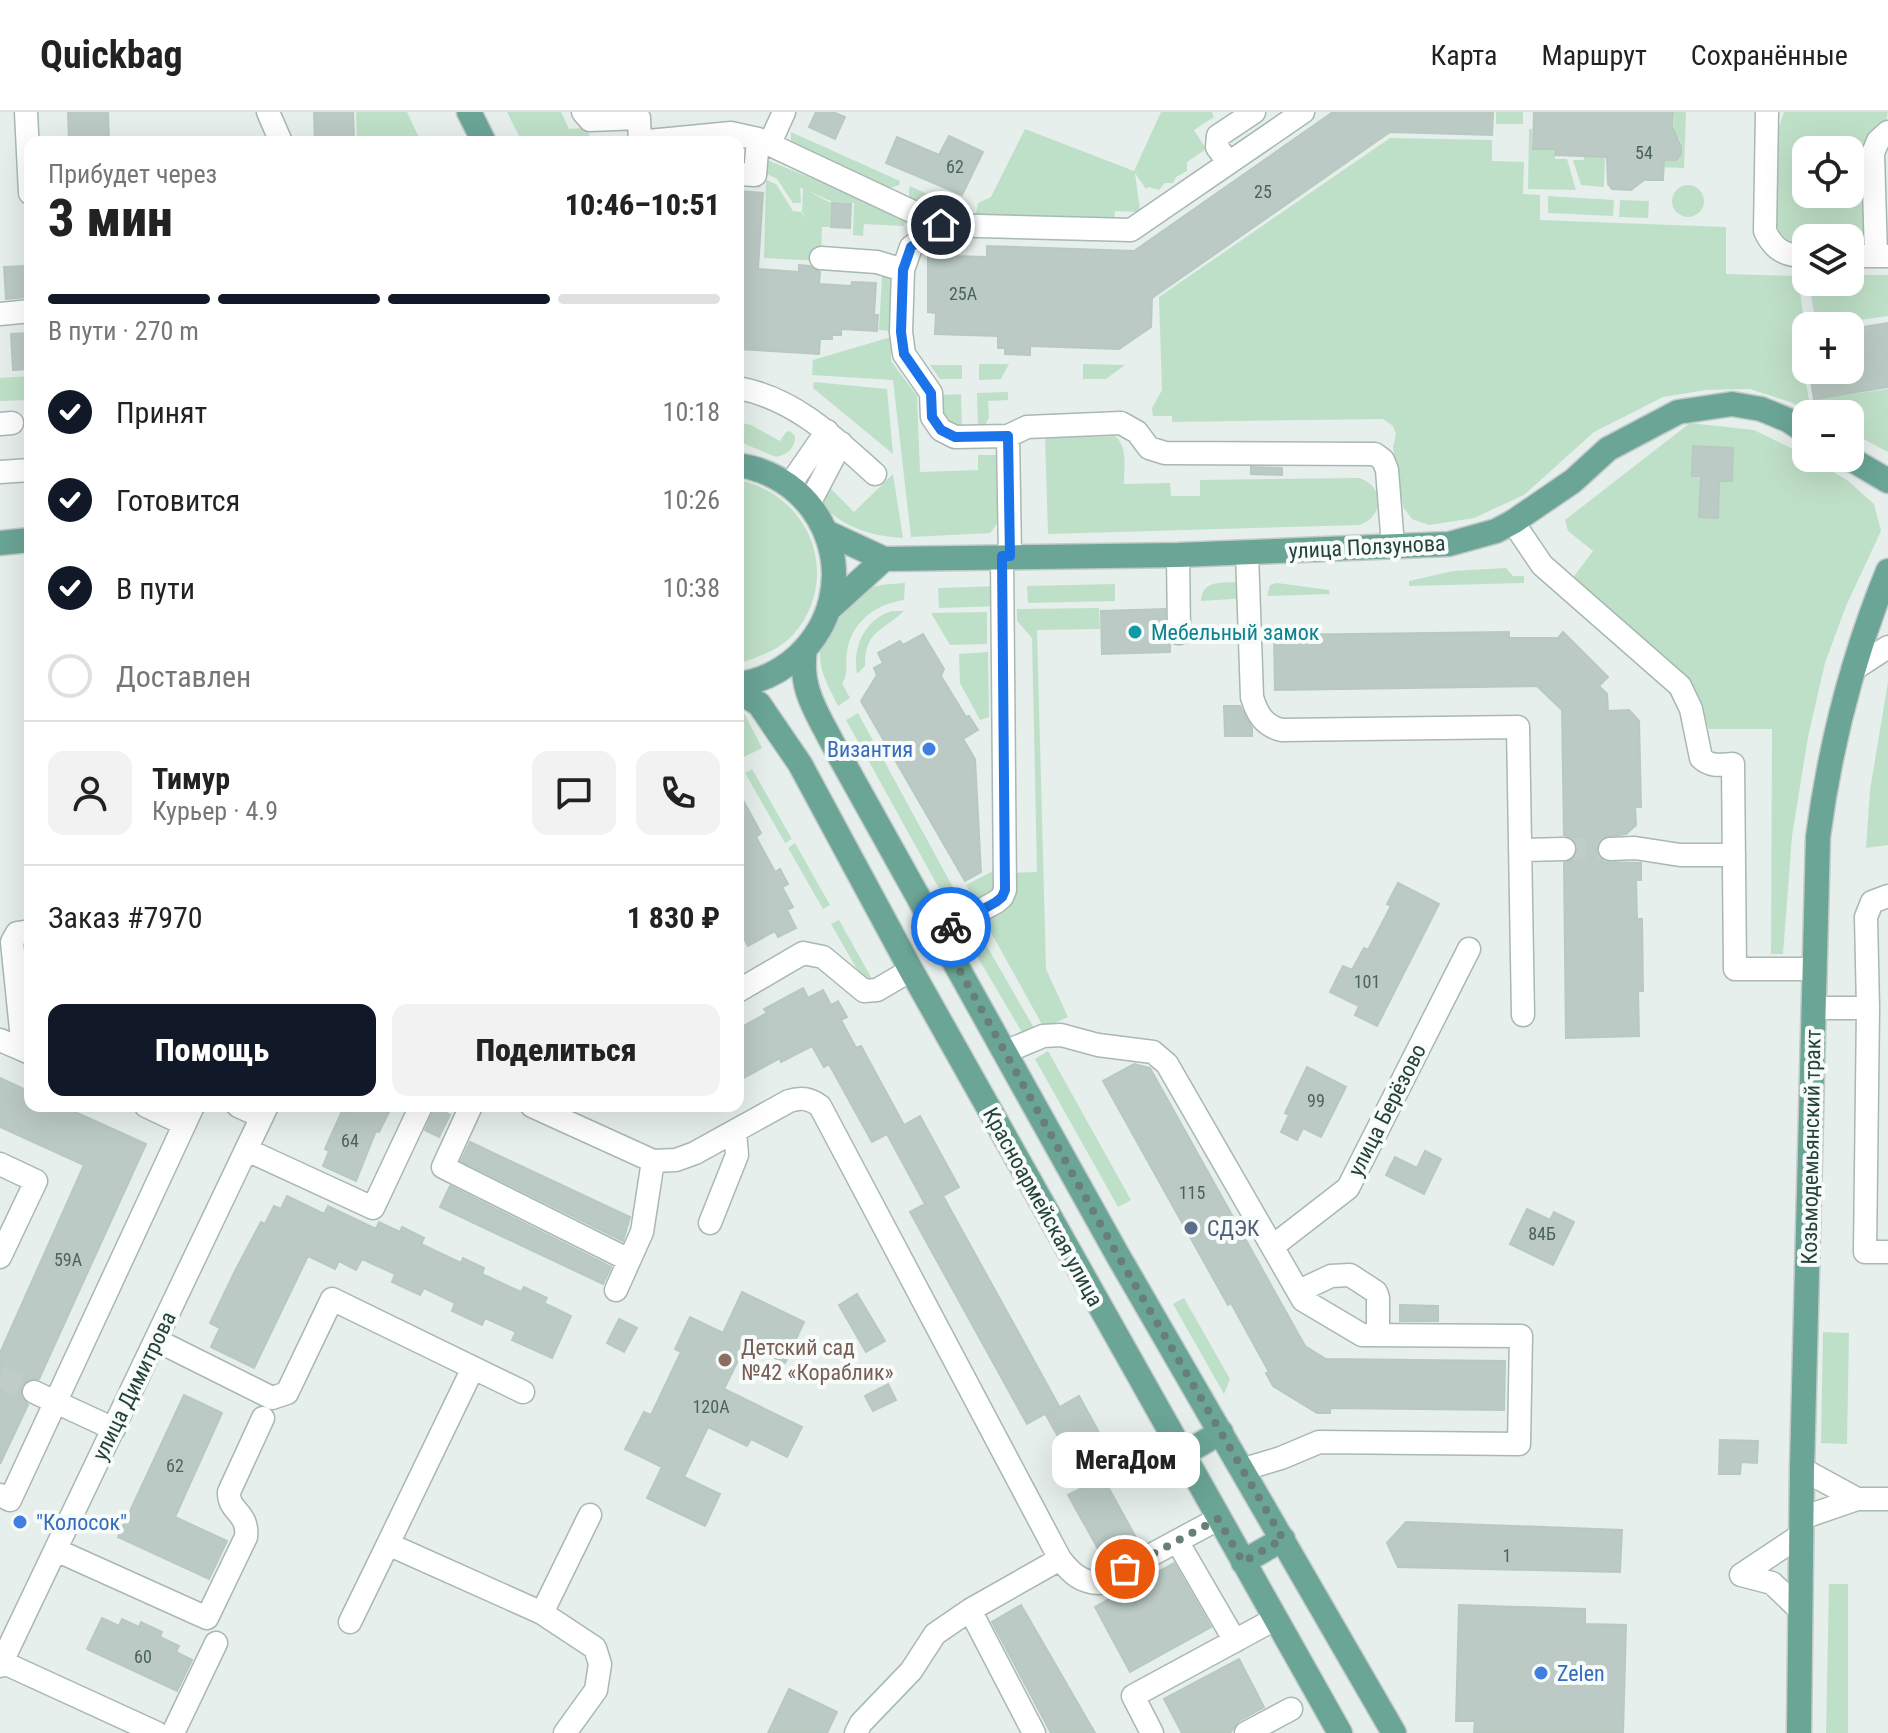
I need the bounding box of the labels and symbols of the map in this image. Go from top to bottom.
house number: 54 [1635,142,1653,163]
house number: 62 [946,156,964,177]
house number: 25 [1254,181,1272,202]
pin [907,191,975,259]
house number: 25А [949,283,978,304]
street label: улица Ползунова [1288,530,1446,564]
place label: Мебельный замок [1151,620,1320,645]
marker: Мебельный замок [1126,623,1144,641]
place label: Византия [827,737,913,762]
marker: Византия [920,740,938,758]
courier [911,887,991,967]
house number: 101 [1354,971,1380,992]
street label: Козьмодемьянский тракт [1796,1029,1826,1265]
street label: улица Берёзово [1343,1040,1431,1180]
house number: 99 [1307,1090,1325,1111]
street label: Красноармейская улица [978,1103,1108,1311]
house number: 64 [341,1130,359,1151]
house number: 115 [1179,1182,1205,1203]
place label: СДЭК [1207,1216,1260,1241]
marker: СДЭК [1182,1219,1200,1237]
house number: 84Б [1528,1223,1556,1244]
house number: 59А [54,1249,83,1270]
street label: улица Димитрова [87,1308,181,1464]
place label: Детский сад №42 «Кораблик» [741,1335,894,1385]
marker: Детский сад №42 «Кораблик» [716,1351,734,1369]
house number: 120А [692,1396,730,1417]
callout: МегаДом [1051,1433,1199,1489]
house number: 62 [166,1455,184,1476]
place label: "Колосок" [36,1510,127,1535]
marker: "Колосок" [11,1513,29,1531]
pin [1091,1535,1159,1603]
house number: 1 [1503,1545,1511,1566]
house number: 60 [134,1646,152,1667]
place label: Zelen [1557,1661,1605,1686]
marker: Zelen [1532,1664,1550,1682]

